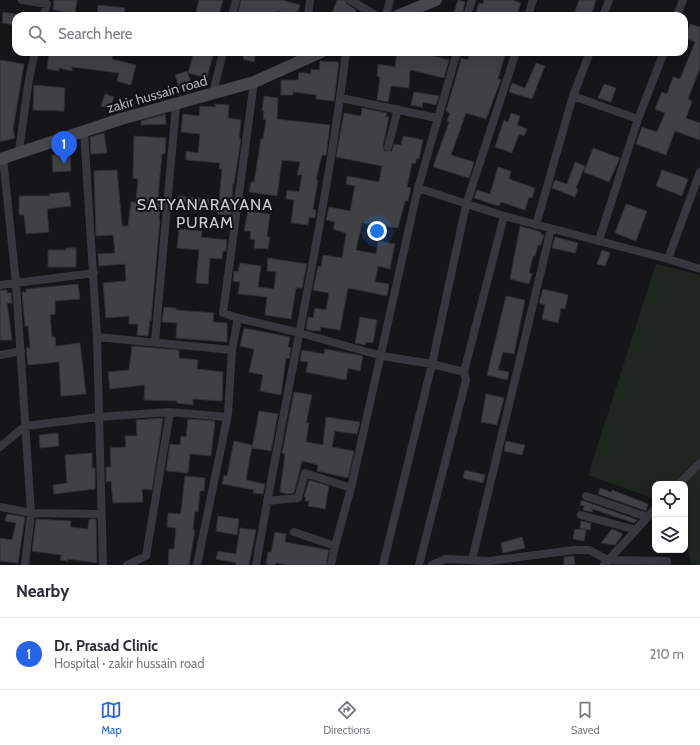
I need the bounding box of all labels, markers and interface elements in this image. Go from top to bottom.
search box [12,12,688,56]
icon: search [26,23,48,45]
text: Search here [58,25,133,43]
street label: zakir hussain road [105,71,209,117]
pin: 1 [51,131,77,164]
district label: SATYANARAYANA PURAM [137,195,273,232]
your location [367,221,387,241]
map controls [652,481,688,553]
button: locate [652,481,688,517]
button: layers [652,517,688,553]
text: Nearby [16,581,69,601]
text: Dr. Prasad Clinic [54,637,158,655]
text: 1 [27,646,31,662]
text: 210 m [650,646,684,662]
text: Hospital · zakir hussain road [54,655,205,671]
tab: Map [100,699,122,737]
tab: Directions [323,699,370,737]
tab: Saved [571,699,600,737]

